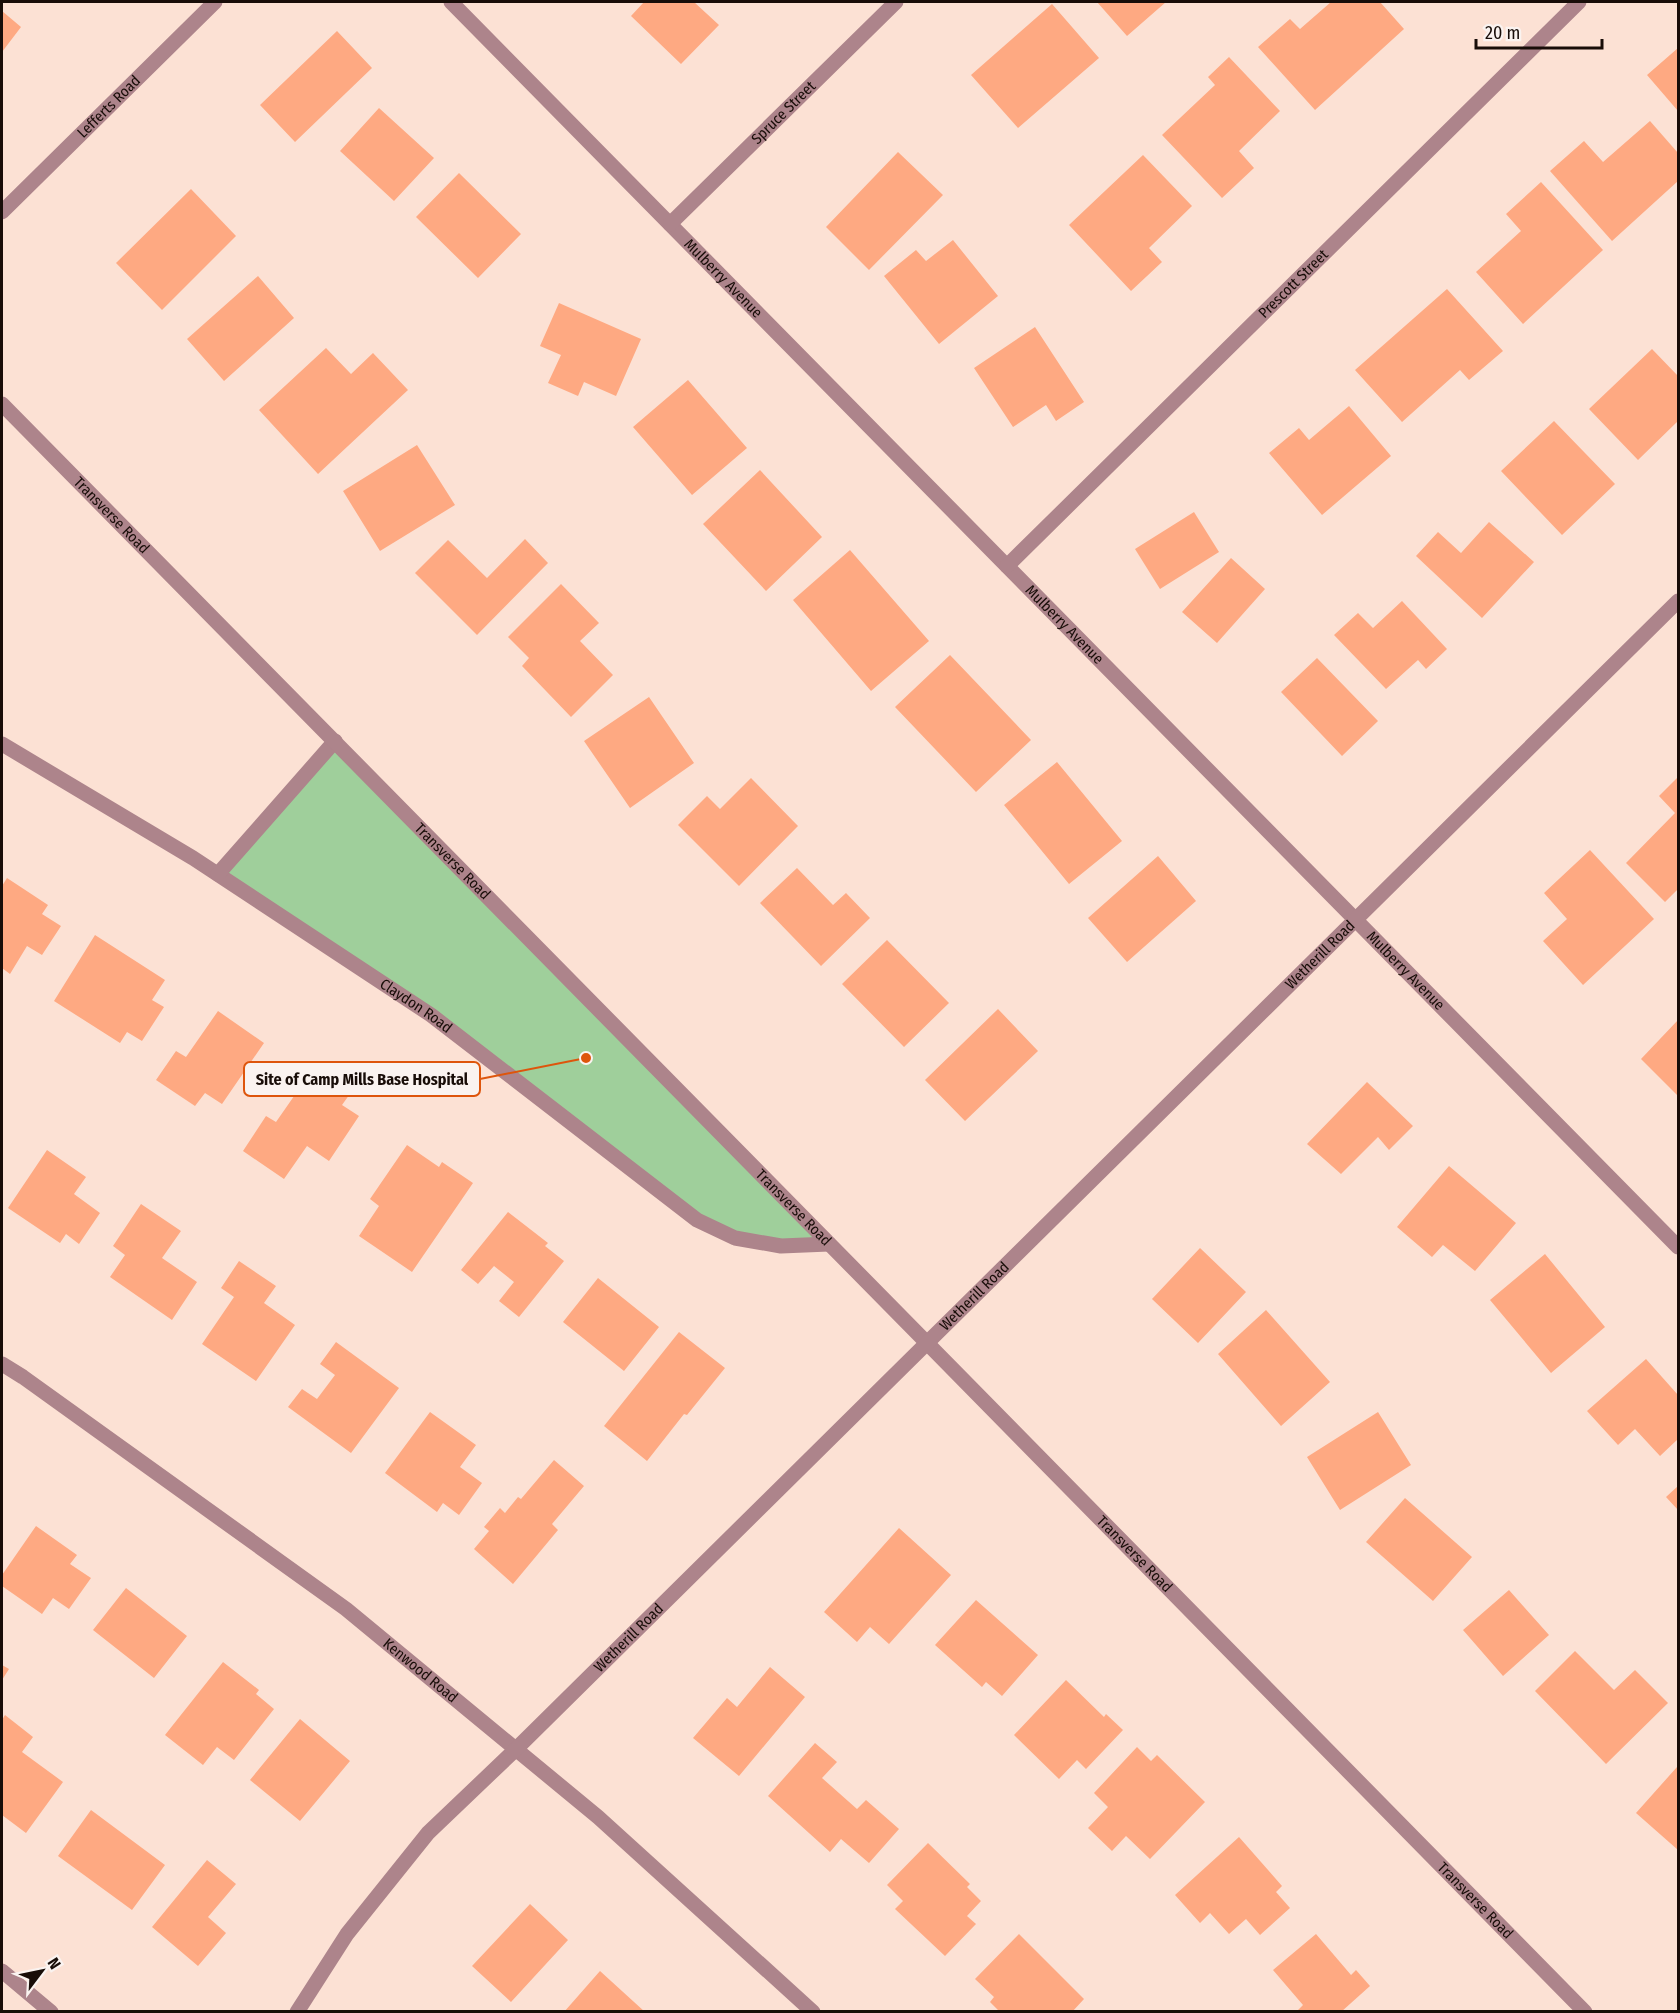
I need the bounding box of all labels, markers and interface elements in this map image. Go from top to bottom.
scale bar [1476,12,1602,50]
text: 20 m [1485,22,1520,44]
street label: Lefferts Road [74,72,144,142]
street label: Spruce Street [748,77,819,148]
street label: Mulberry Avenue [681,235,766,322]
street label: Prescott Street [1255,246,1332,322]
street label: Transverse Road [70,473,153,557]
street label: Mulberry Avenue [1022,581,1107,668]
street label: Transverse Road [411,819,494,903]
street label: Wetherill Road [1282,917,1358,993]
street label: Mulberry Avenue [1363,927,1448,1014]
street label: Claydon Road [376,975,456,1037]
callout: Site of Camp Mills Base Hospital [244,1062,480,1096]
text: Site of Camp Mills Base Hospital [256,1070,469,1089]
street label: Transverse Road [752,1166,835,1250]
street label: Wetherill Road [936,1258,1013,1334]
street label: Transverse Road [1093,1512,1176,1596]
street label: Wetherill Road [590,1600,667,1676]
street label: Kenwood Road [380,1634,461,1707]
street label: Transverse Road [1434,1858,1517,1943]
north arrow [12,1941,72,2001]
text: N [44,1954,65,1972]

